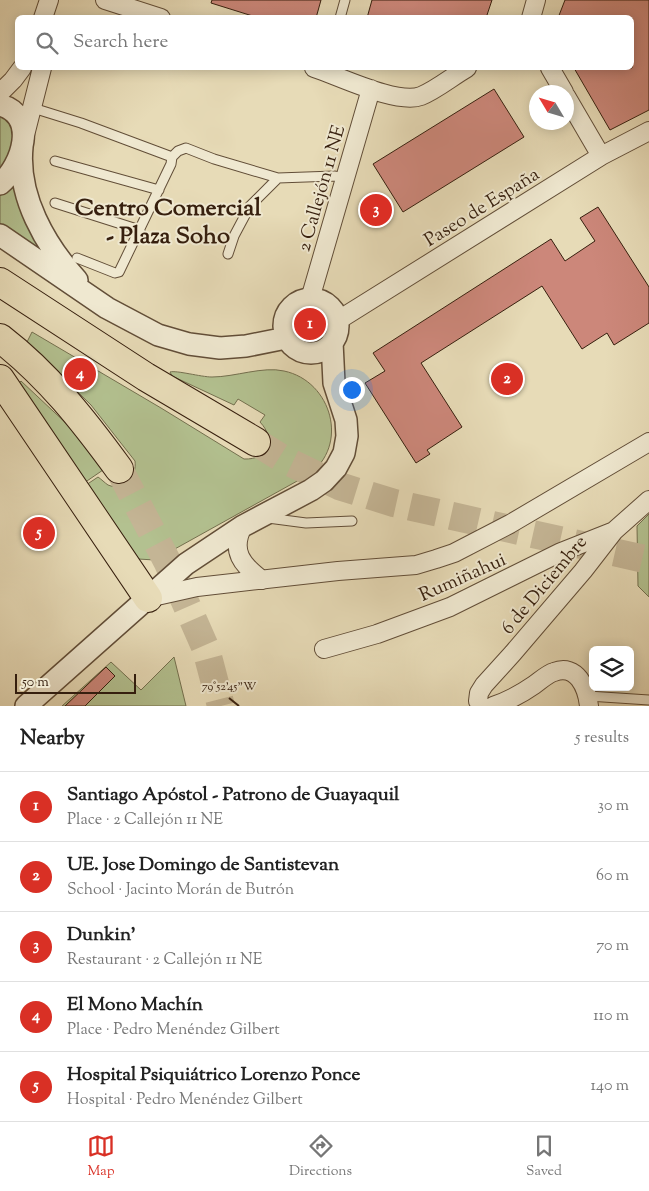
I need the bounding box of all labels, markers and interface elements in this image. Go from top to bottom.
search box [15,15,634,70]
icon: search [33,29,61,57]
text: Search here [73,29,168,56]
north arrow [529,85,574,130]
street label: 2 Callejón 11 NE [291,122,354,255]
street label: Paseo de España [419,162,546,254]
pin: 3 [360,191,392,229]
district label: Centro Comercial - Plaza Soho [75,192,261,254]
pin: 1 [294,305,326,343]
pin: 4 [64,355,96,393]
pin: 2 [491,360,523,398]
your location [339,377,365,403]
pin: 5 [23,514,55,552]
street label: 6 de Diciembre [495,530,595,641]
street label: Rumiñahui [415,547,511,609]
map controls [589,646,634,691]
button: layers [589,646,634,691]
scale bar [15,671,136,694]
text: 50 m [22,673,49,693]
text: 79°52'45"W [202,678,257,696]
text: Nearby [20,724,85,754]
text: 5 results [575,727,629,750]
text: Santiago Apóstol - Patrono de Guayaquil [67,782,399,809]
text: 1 [33,795,39,818]
text: 30 m [598,795,629,818]
text: Place · 2 Callejón 11 NE [67,809,223,832]
text: UE. Jose Domingo de Santistevan [67,852,339,879]
text: 2 [32,865,40,888]
text: 60 m [596,865,629,888]
text: School · Jacinto Morán de Butrón [67,879,294,902]
text: Dunkin' [67,922,136,949]
text: 3 [33,935,39,958]
text: 70 m [596,935,629,958]
text: Restaurant · 2 Callejón 11 NE [67,949,262,972]
text: El Mono Machín [67,992,203,1019]
text: 4 [32,1005,40,1028]
text: 110 m [593,1005,629,1028]
text: Place · Pedro Menéndez Gilbert [67,1019,280,1042]
text: Hospital Psiquiátrico Lorenzo Ponce [67,1062,360,1089]
text: 5 [33,1075,39,1098]
text: 140 m [591,1075,629,1098]
text: Hospital · Pedro Menéndez Gilbert [67,1089,303,1112]
tab: Map [87,1132,115,1182]
tab: Directions [289,1132,352,1182]
tab: Saved [526,1132,562,1182]

